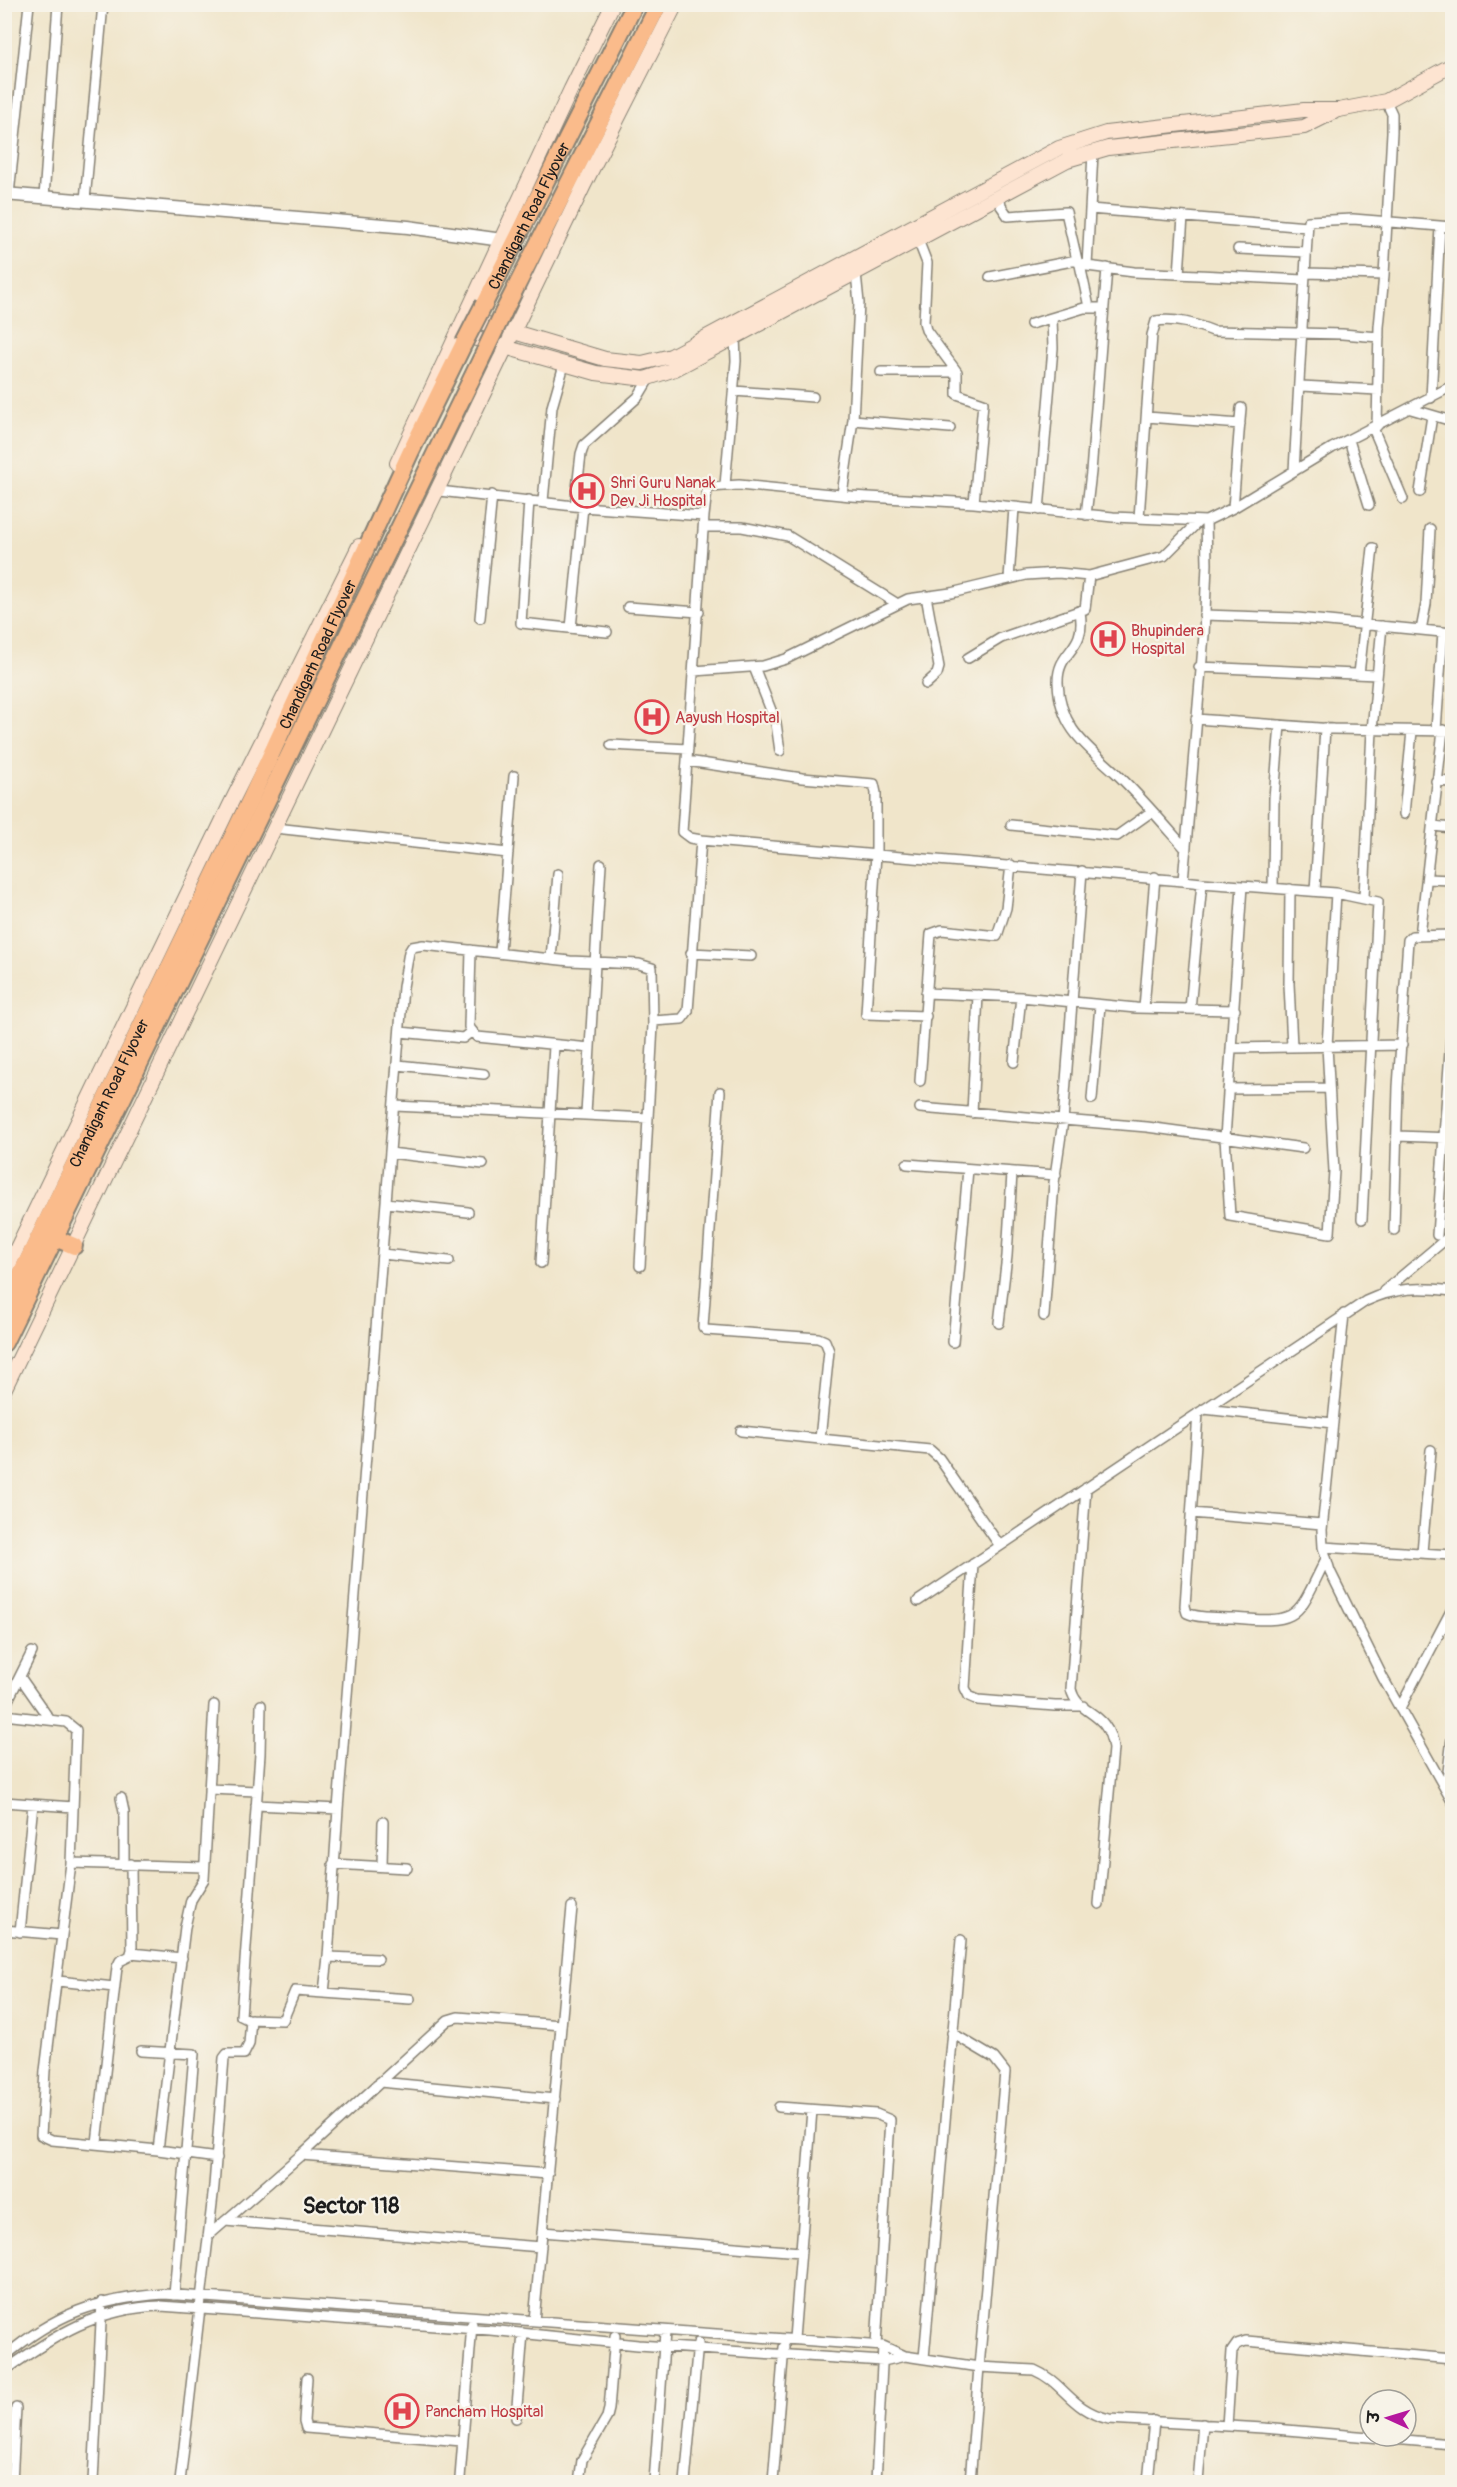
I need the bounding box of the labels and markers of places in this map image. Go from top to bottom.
hospital icon: Shri Guru Nanak Dev Ji Hospital [569,473,605,509]
place label: Shri Guru Nanak Dev Ji Hospital [610,473,716,511]
hospital icon: Bhupindera Hospital [1090,621,1126,657]
place label: Bhupindera Hospital [1131,621,1204,659]
hospital icon: Aayush Hospital [634,699,670,735]
place label: Aayush Hospital [675,708,780,728]
hospital icon: Pancham Hospital [384,2393,420,2429]
place label: Pancham Hospital [425,2402,544,2422]

